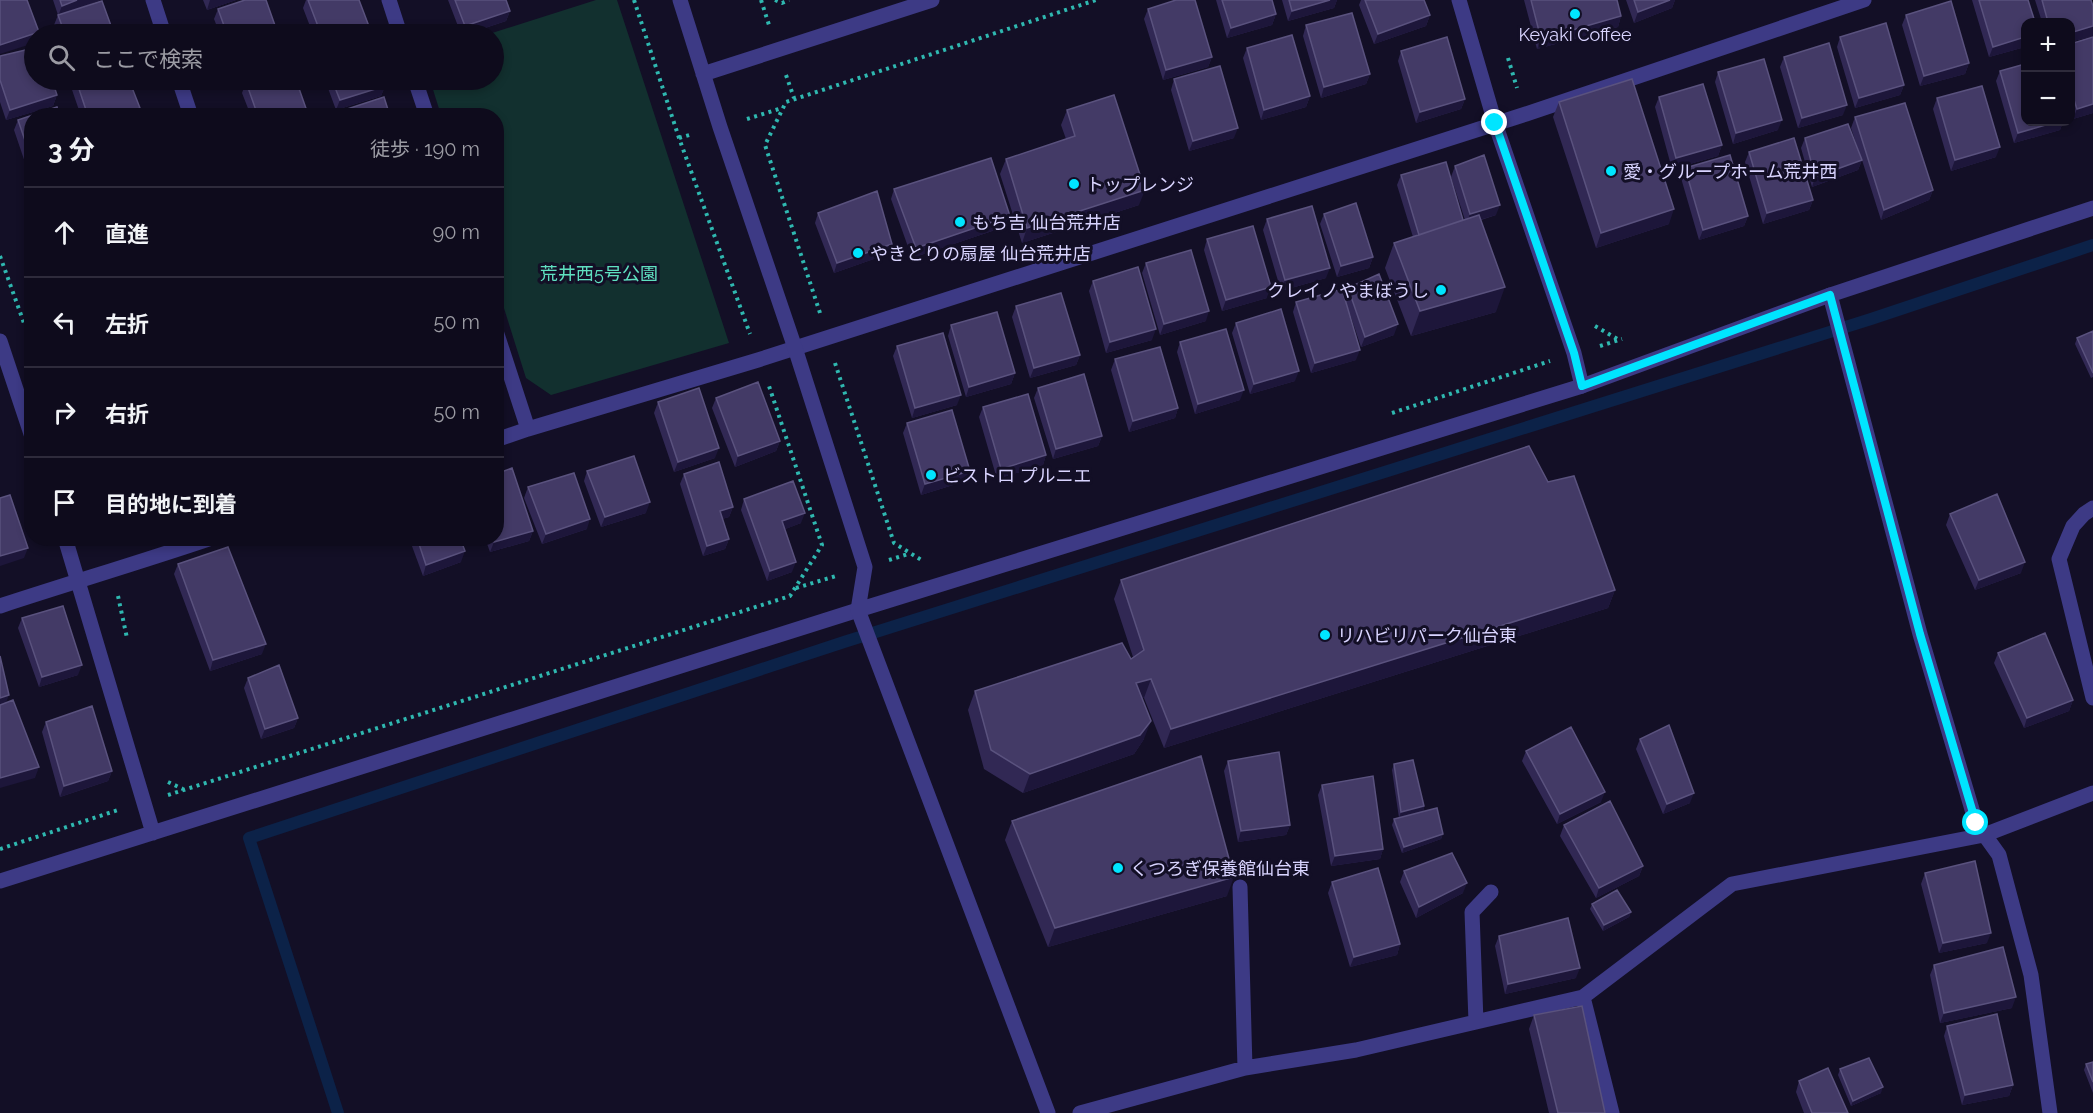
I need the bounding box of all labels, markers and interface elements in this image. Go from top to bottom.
marker: Keyaki Coffee [1568,7,1582,21]
map controls [2021,18,2075,126]
button: + [2021,18,2075,72]
search box [24,24,504,90]
place label: Keyaki Coffee [1519,24,1632,45]
icon: search [45,41,78,74]
text: ここで検索 [93,46,203,72]
button: − [2021,72,2075,126]
route end [1481,109,1507,135]
text: 3 分 [48,135,95,165]
text: 徒歩 · 190 m [370,137,480,161]
place label: 愛・グループホーム荒井西 [1623,161,1837,182]
marker: 愛・グループホーム荒井西 [1604,164,1618,178]
place label: トップレンジ [1086,174,1194,195]
marker: トップレンジ [1067,177,1081,191]
place label: もち吉 仙台荒井店 [972,212,1121,233]
marker: もち吉 仙台荒井店 [953,215,967,229]
icon: ahead [48,216,81,249]
text: 90 m [433,220,480,244]
text: 直進 [105,221,149,247]
place label: やきとりの扇屋 仙台荒井店 [870,243,1091,264]
marker: やきとりの扇屋 仙台荒井店 [851,246,865,260]
park label: 荒井西5号公園 [540,263,658,284]
place label: クレイノやまぼうし [1267,280,1429,301]
marker: クレイノやまぼうし [1434,283,1448,297]
icon: left [48,306,81,339]
text: 50 m [433,310,480,334]
text: 左折 [105,311,149,337]
icon: right [48,396,81,429]
text: 50 m [433,400,480,424]
text: 右折 [105,401,149,427]
place label: ビストロ プルニエ [943,465,1092,486]
marker: ビストロ プルニエ [924,468,938,482]
icon: arrive [48,486,81,519]
text: 目的地に到着 [105,491,237,517]
place label: リハビリパーク仙台東 [1337,625,1517,646]
marker: リハビリパーク仙台東 [1318,628,1332,642]
route start [1962,809,1988,835]
place label: くつろぎ保養館仙台東 [1130,858,1310,879]
marker: くつろぎ保養館仙台東 [1111,861,1125,875]

